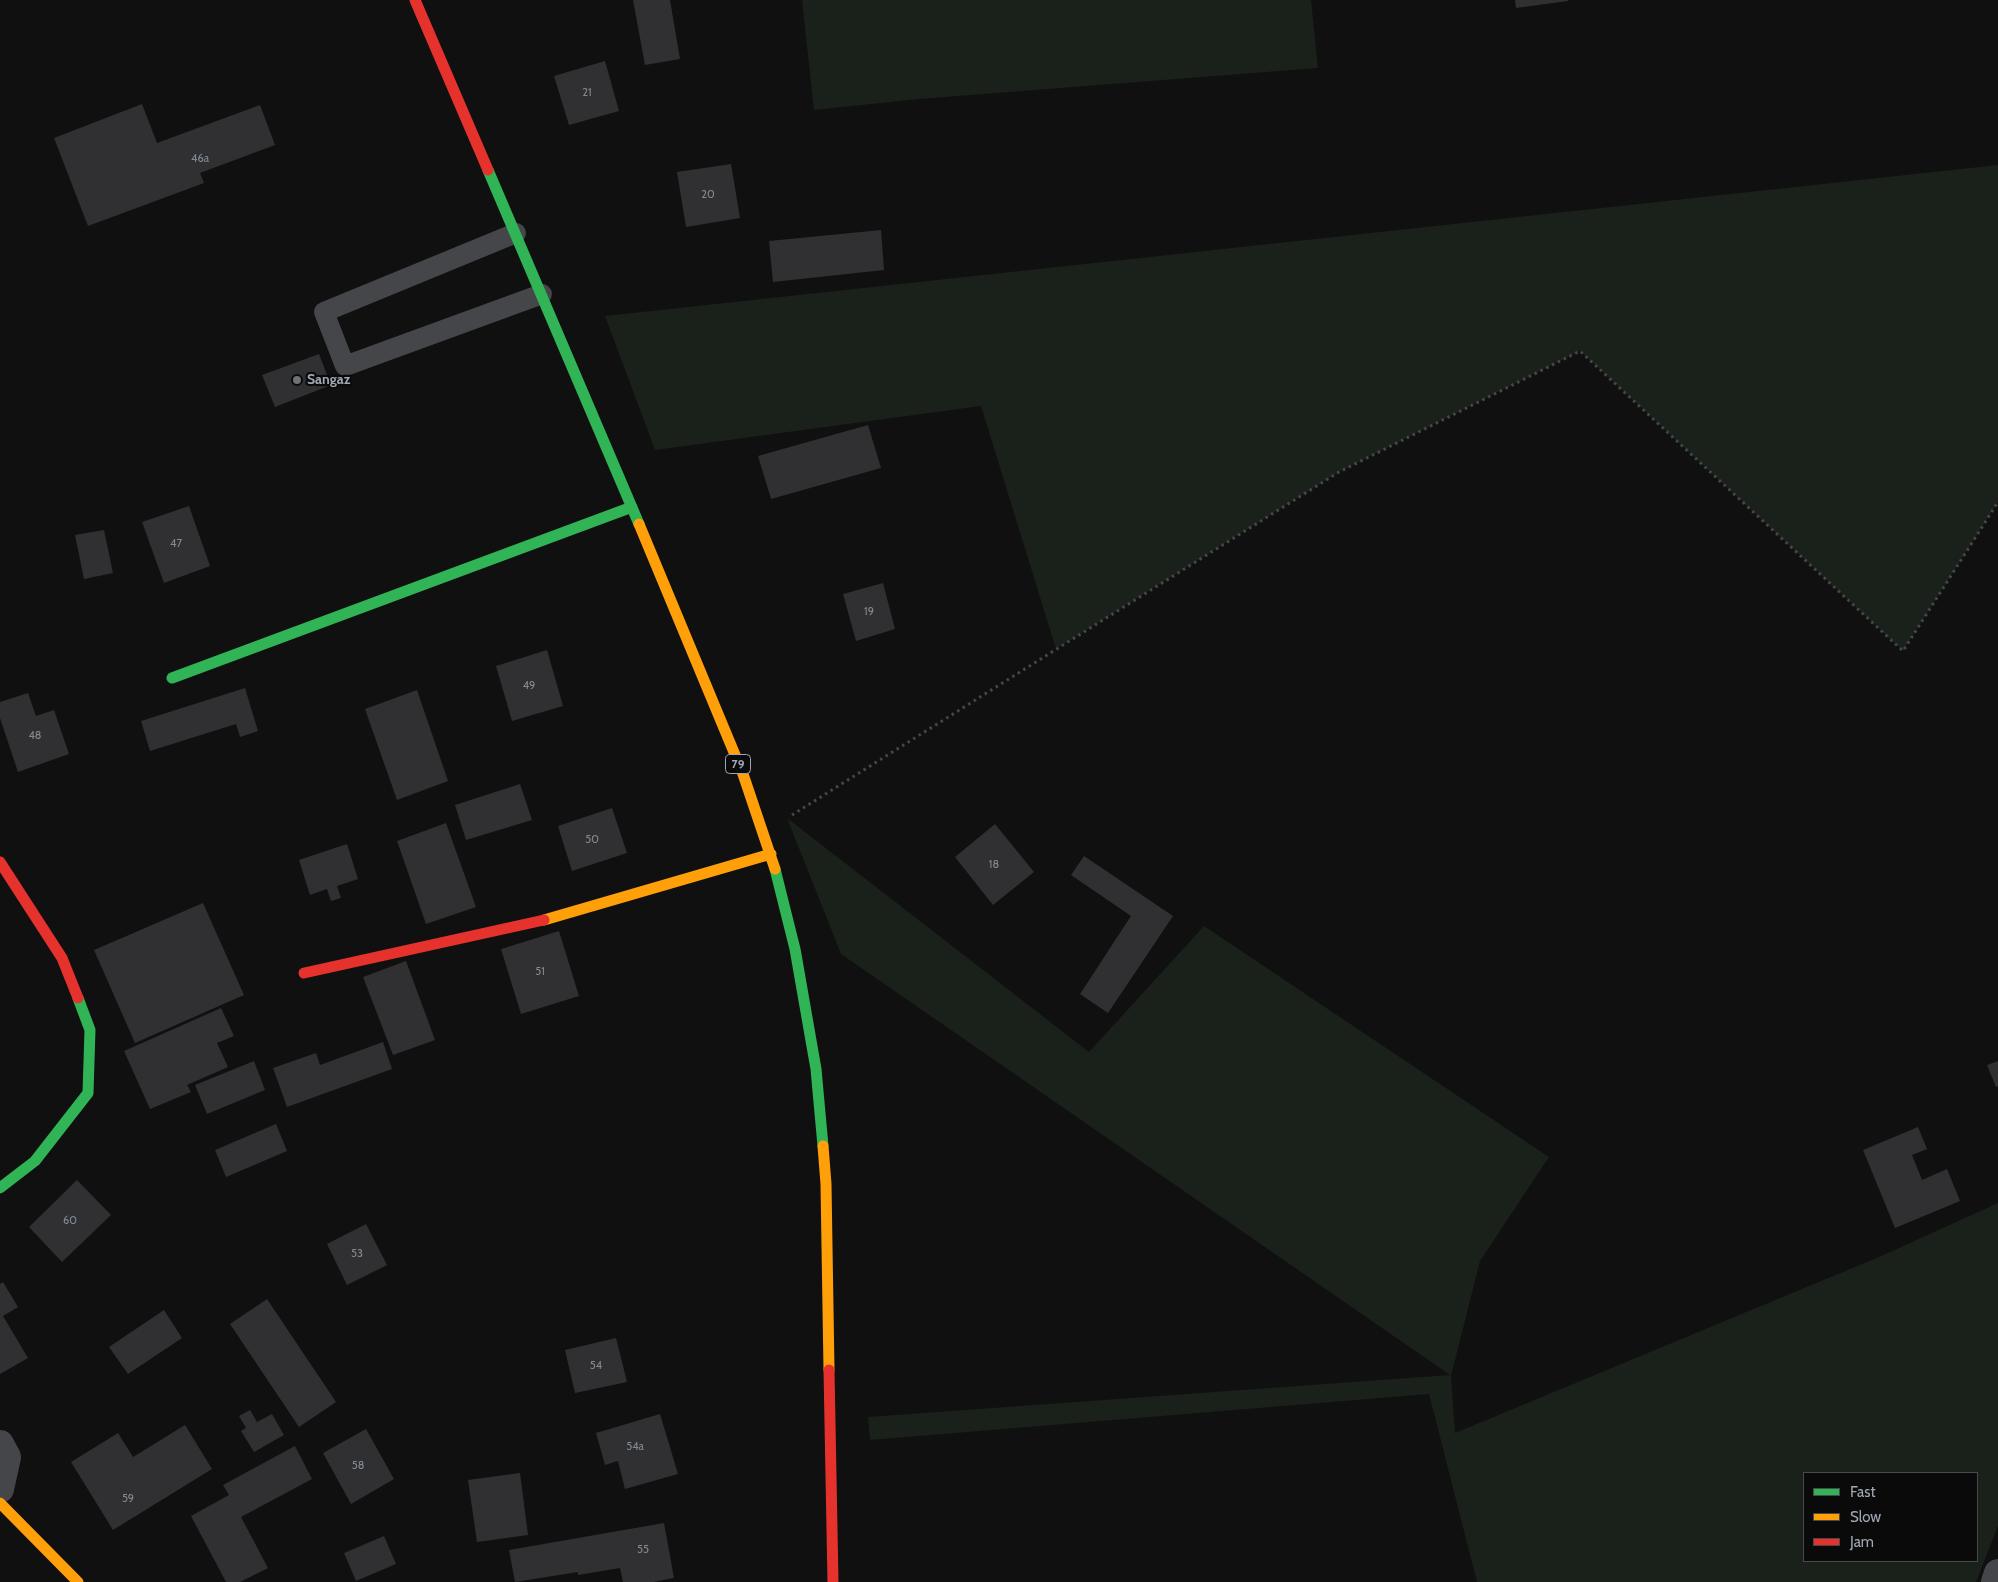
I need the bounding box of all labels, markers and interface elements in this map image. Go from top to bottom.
house number: 21 [582,86,592,100]
house number: 46a [191,152,209,166]
house number: 20 [701,188,715,202]
place label: Sangaz [307,372,350,388]
marker: Sangaz [291,374,303,386]
house number: 47 [170,537,182,551]
house number: 19 [864,605,874,619]
house number: 49 [523,679,535,693]
house number: 48 [28,729,42,743]
road number: 79 [726,754,750,774]
house number: 50 [585,833,599,847]
house number: 18 [989,858,999,872]
house number: 51 [535,965,545,979]
house number: 60 [63,1214,77,1228]
house number: 53 [351,1247,363,1261]
house number: 54 [590,1359,602,1373]
house number: 54a [626,1440,644,1454]
house number: 58 [352,1459,364,1473]
legend [1803,1472,1978,1562]
text: Fast [1850,1483,1875,1501]
house number: 59 [122,1492,134,1506]
text: Slow [1850,1508,1881,1526]
text: Jam [1850,1533,1874,1551]
house number: 55 [637,1543,649,1557]

